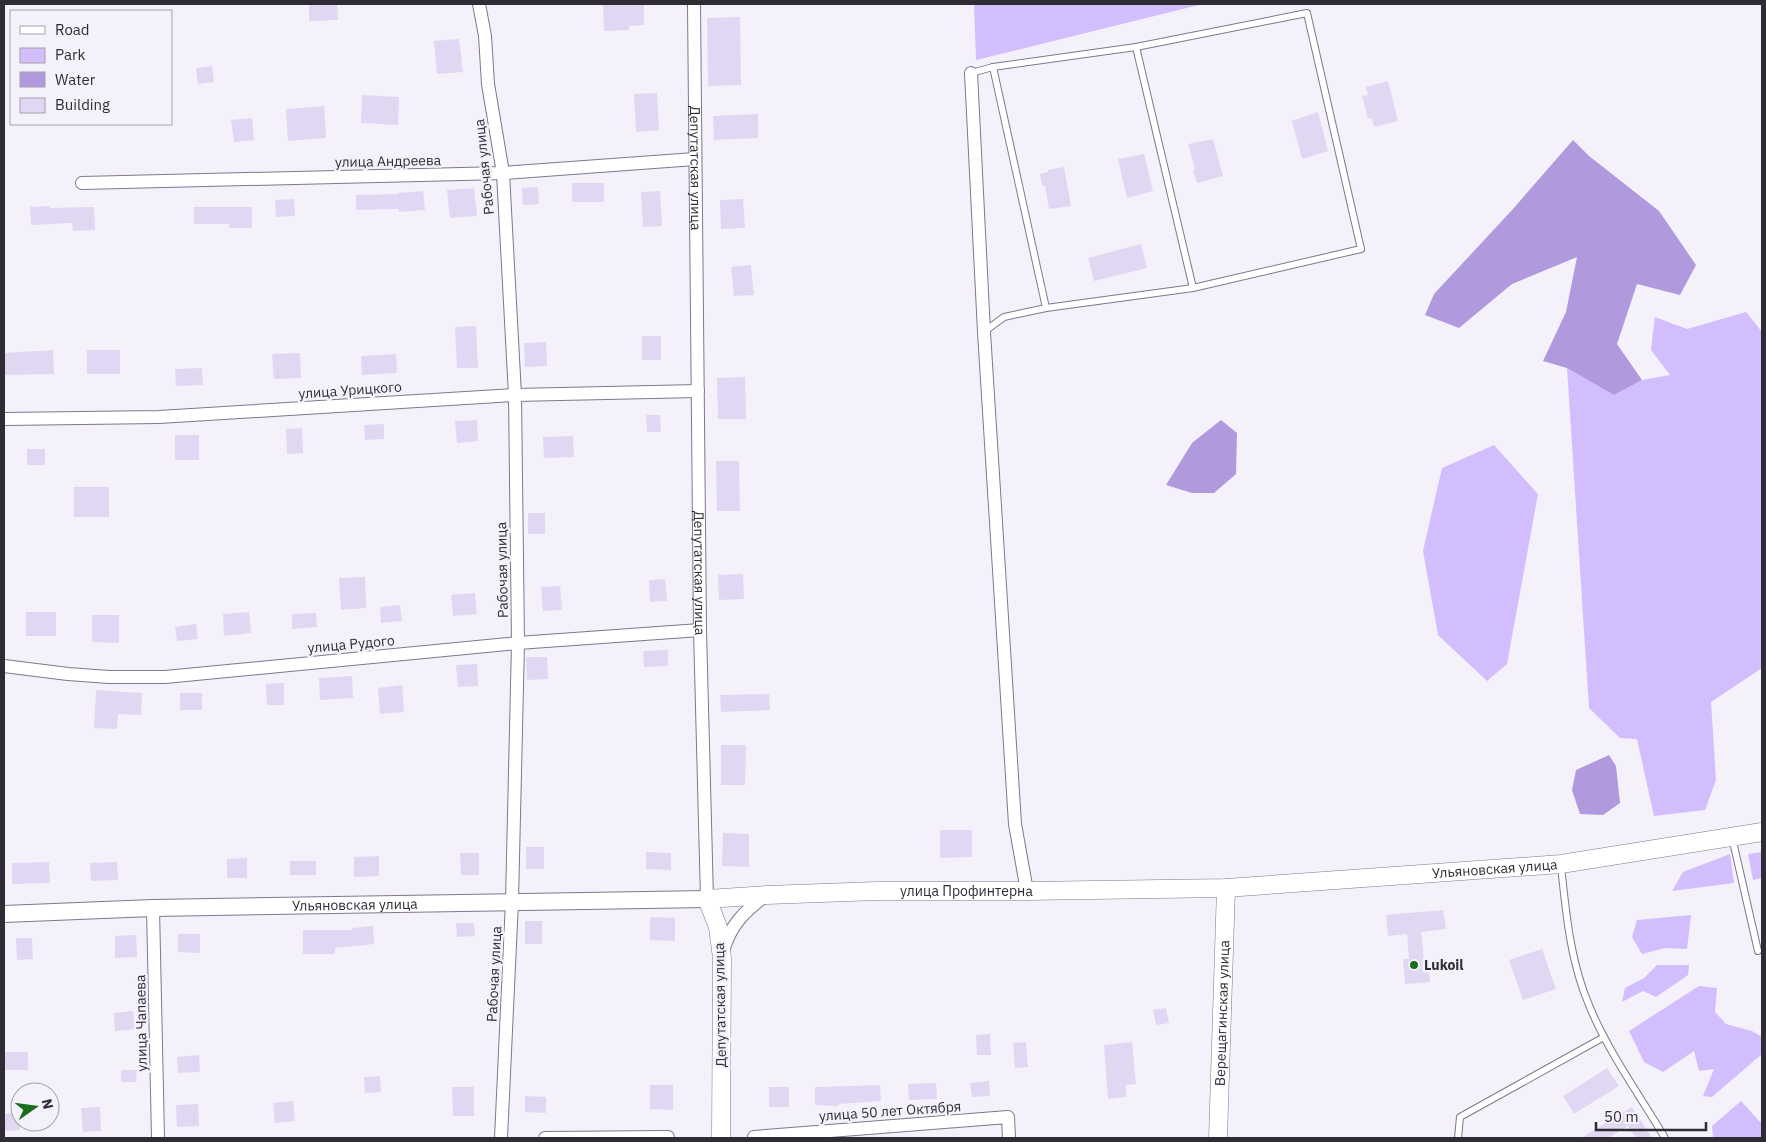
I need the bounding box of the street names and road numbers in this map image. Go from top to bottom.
street label: Депутатская улица [686,106,705,231]
street label: Рабочая улица [470,118,498,216]
street label: улица Андреева [335,151,442,171]
street label: улица Урицкого [298,377,402,403]
street label: Депутатская улица [690,511,709,636]
street label: Рабочая улица [492,521,512,618]
street label: улица Рудого [307,631,395,657]
street label: Ульяновская улица [1431,855,1559,882]
street label: улица Профинтерна [900,882,1033,900]
street label: Ульяновская улица [292,895,418,915]
street label: Рабочая улица [482,925,506,1023]
street label: Верещагинская улица [1211,939,1233,1086]
street label: Депутатская улица [710,942,730,1067]
street label: улица Чапаева [131,974,151,1072]
street label: улица 50 лет Октября [818,1097,962,1125]

